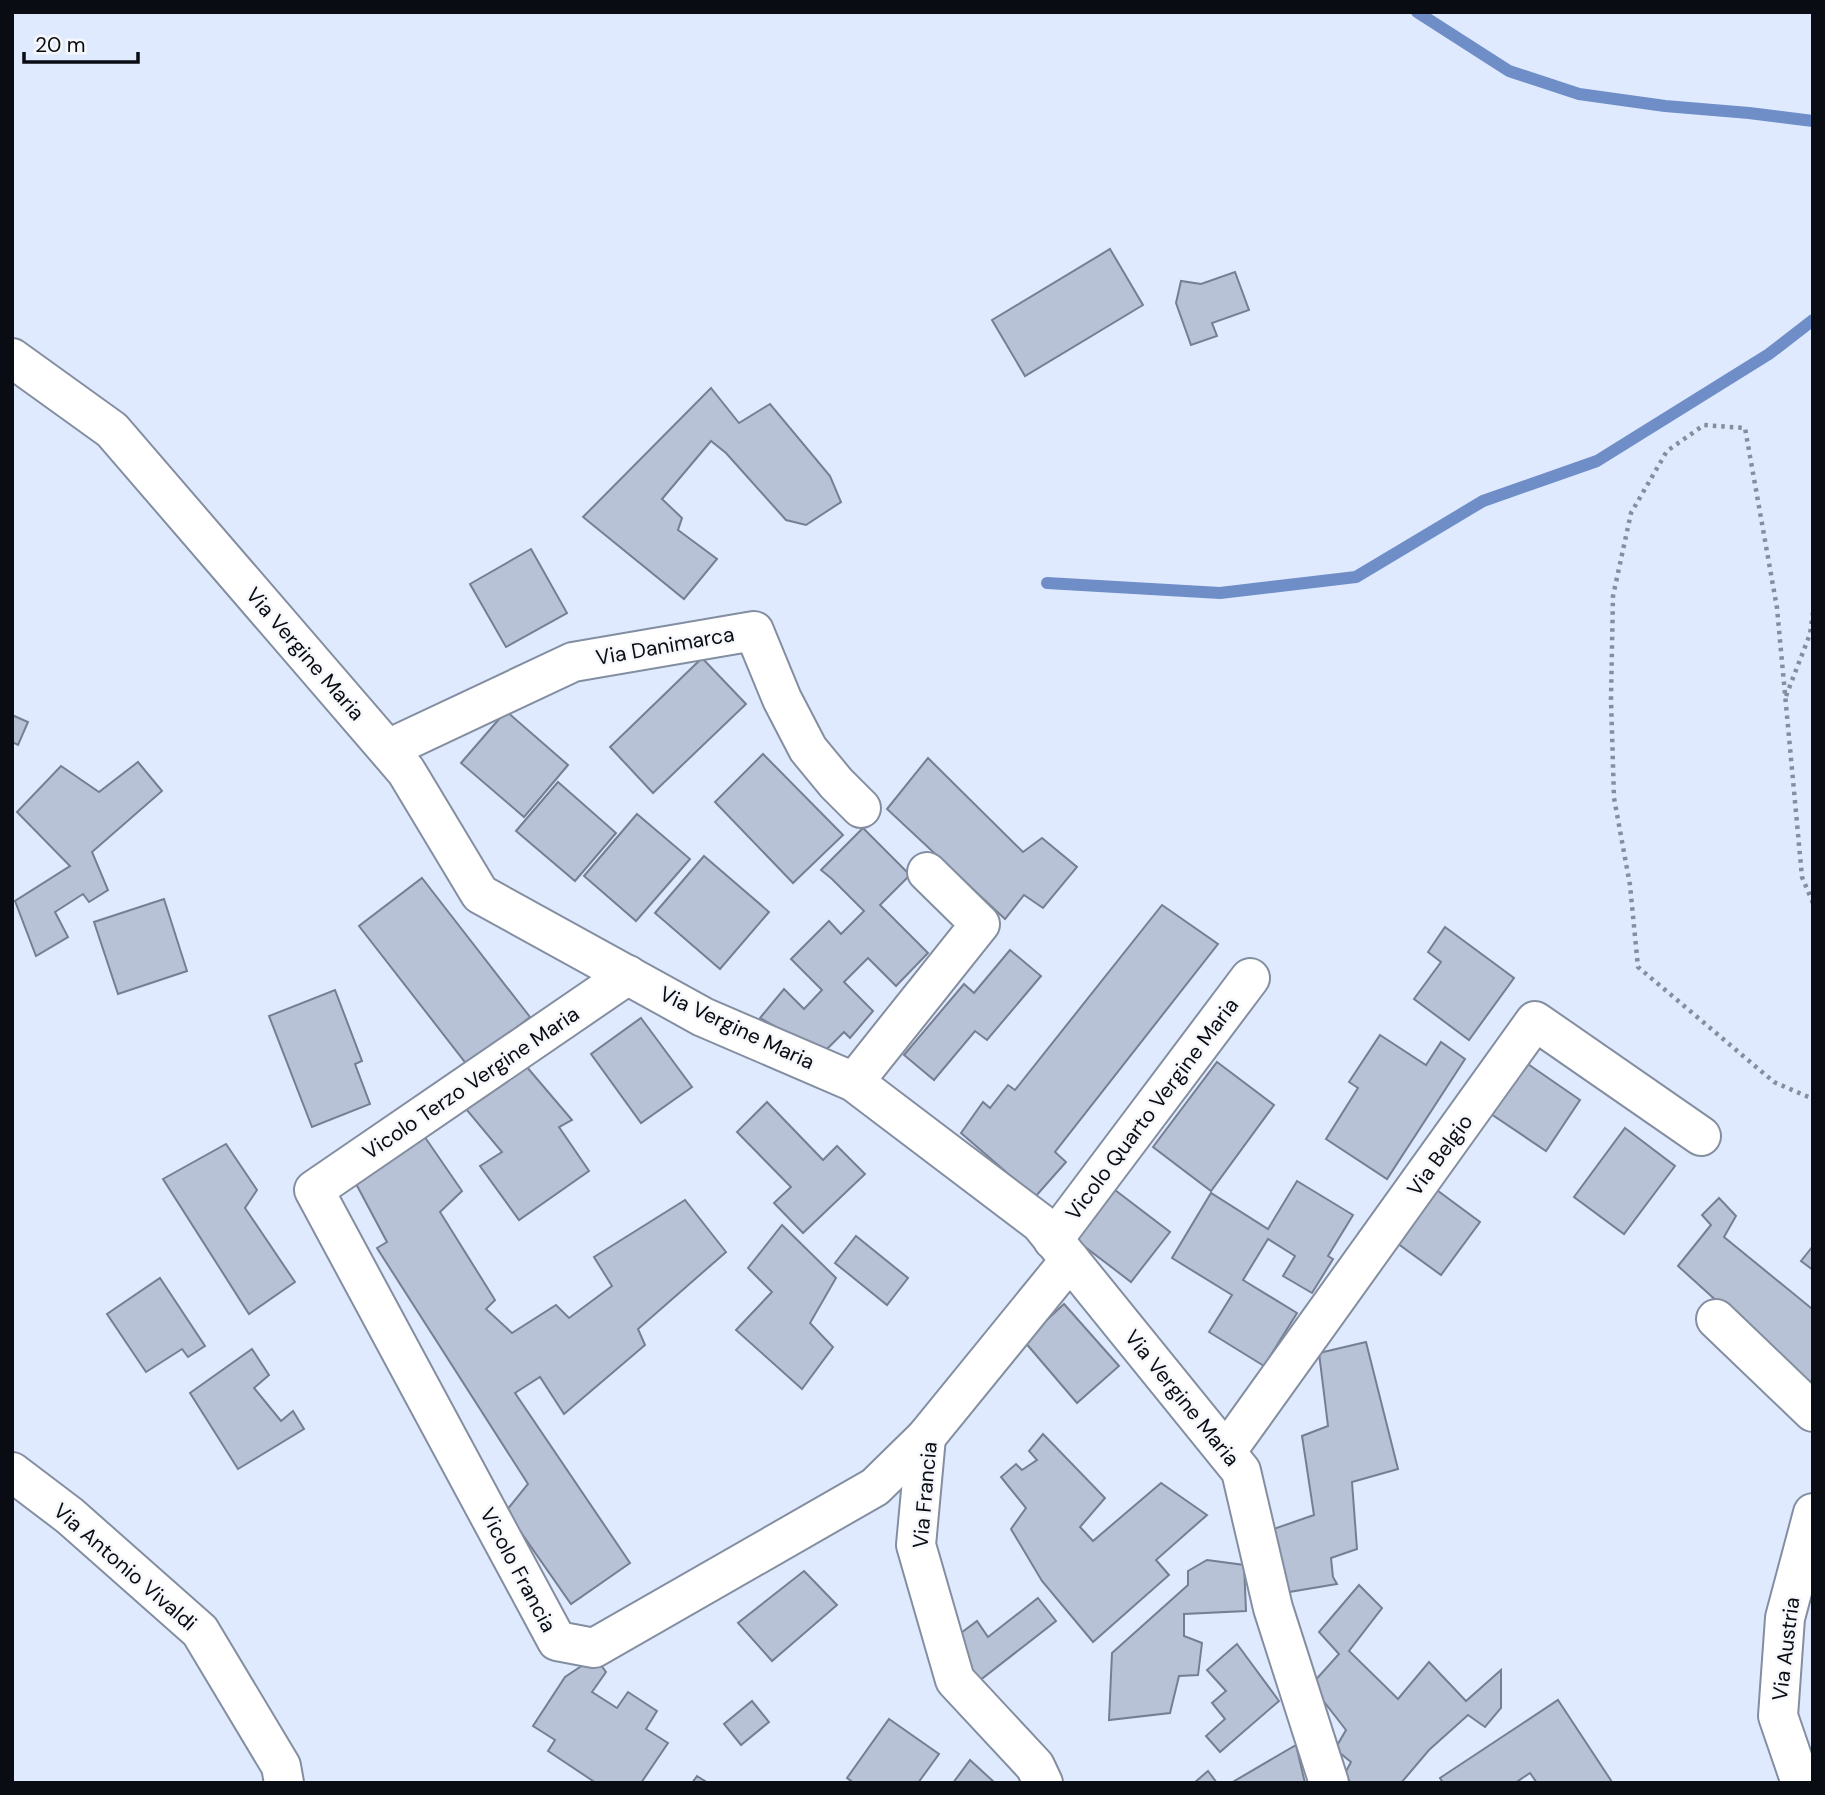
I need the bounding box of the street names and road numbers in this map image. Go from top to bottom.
street label: Via Vergine Maria [239,581,371,727]
street label: Via Danimarca [594,620,736,672]
street label: Via Vergine Maria [655,980,819,1076]
street label: Vicolo Quarto Vergine Maria [1059,992,1245,1226]
street label: Vicolo Terzo Vergine Maria [357,1000,585,1166]
street label: Via Belgio [1401,1109,1479,1201]
street label: Via Vergine Maria [1118,1324,1246,1472]
street label: Via Francia [906,1440,944,1550]
street label: Via Antonio Vivaldi [47,1497,203,1637]
street label: Vicolo Francia [473,1503,563,1637]
street label: Via Austria [1766,1595,1806,1703]

